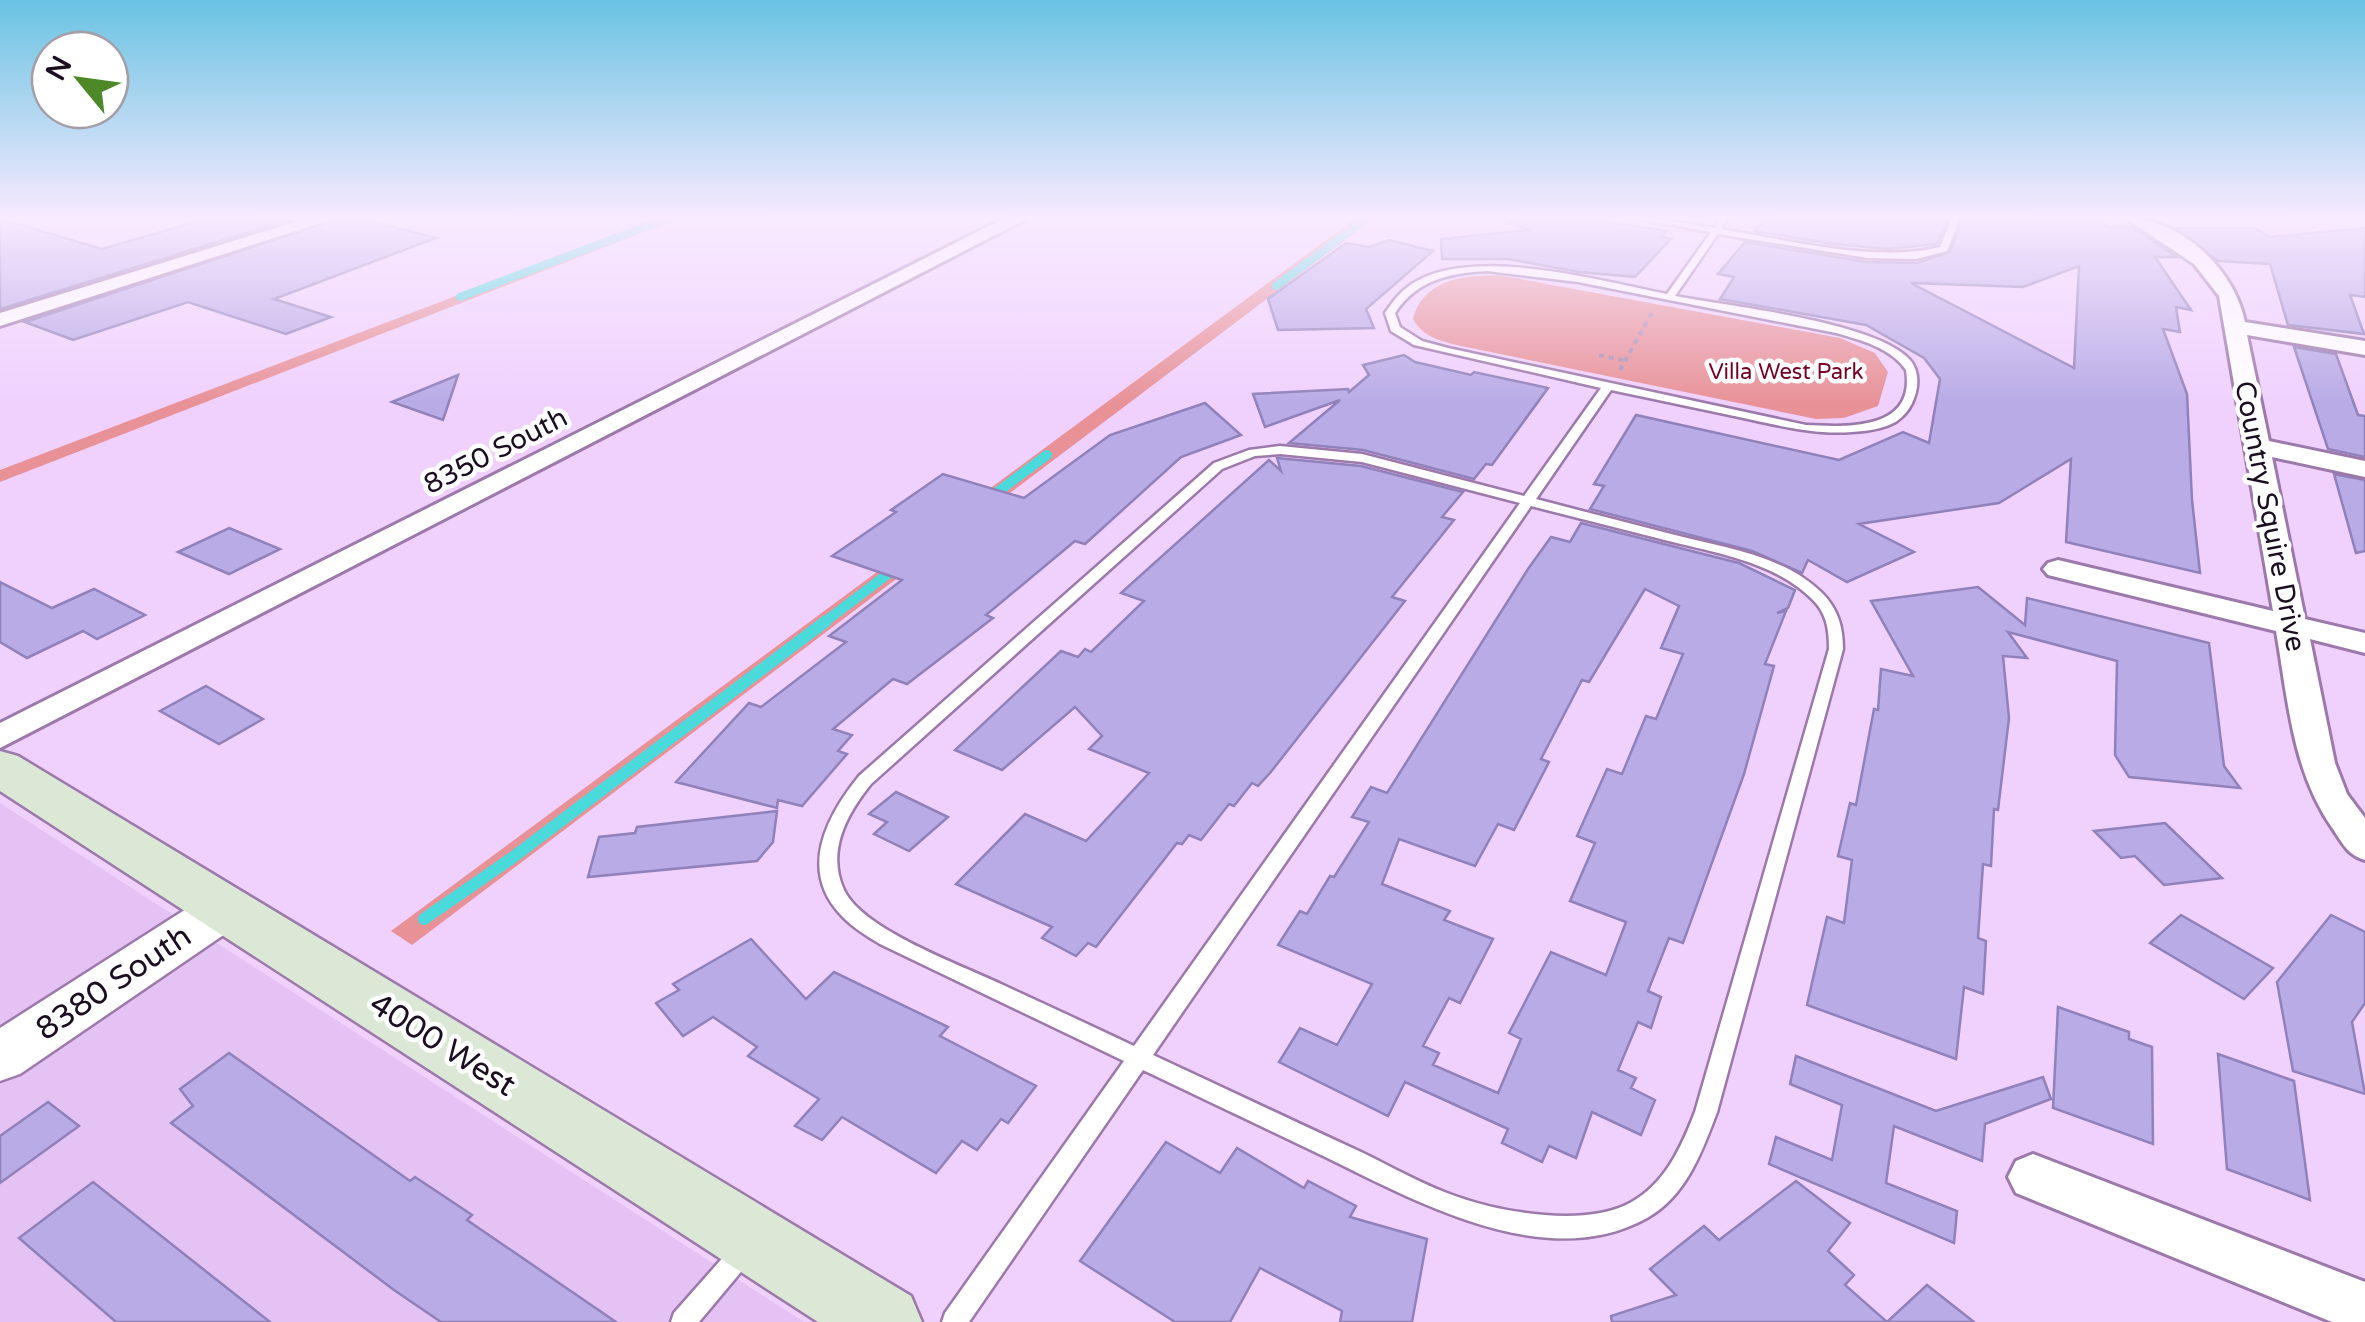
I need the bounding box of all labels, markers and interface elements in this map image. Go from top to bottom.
north arrow [30,30,130,130]
text: N [39,50,79,86]
park label: Villa West Park [1709,359,1863,385]
street label: Country Squire Drive [2227,378,2313,654]
street label: 8350 South [418,400,573,502]
street label: 8380 South [29,917,198,1049]
street label: 4000 West [362,985,523,1105]

